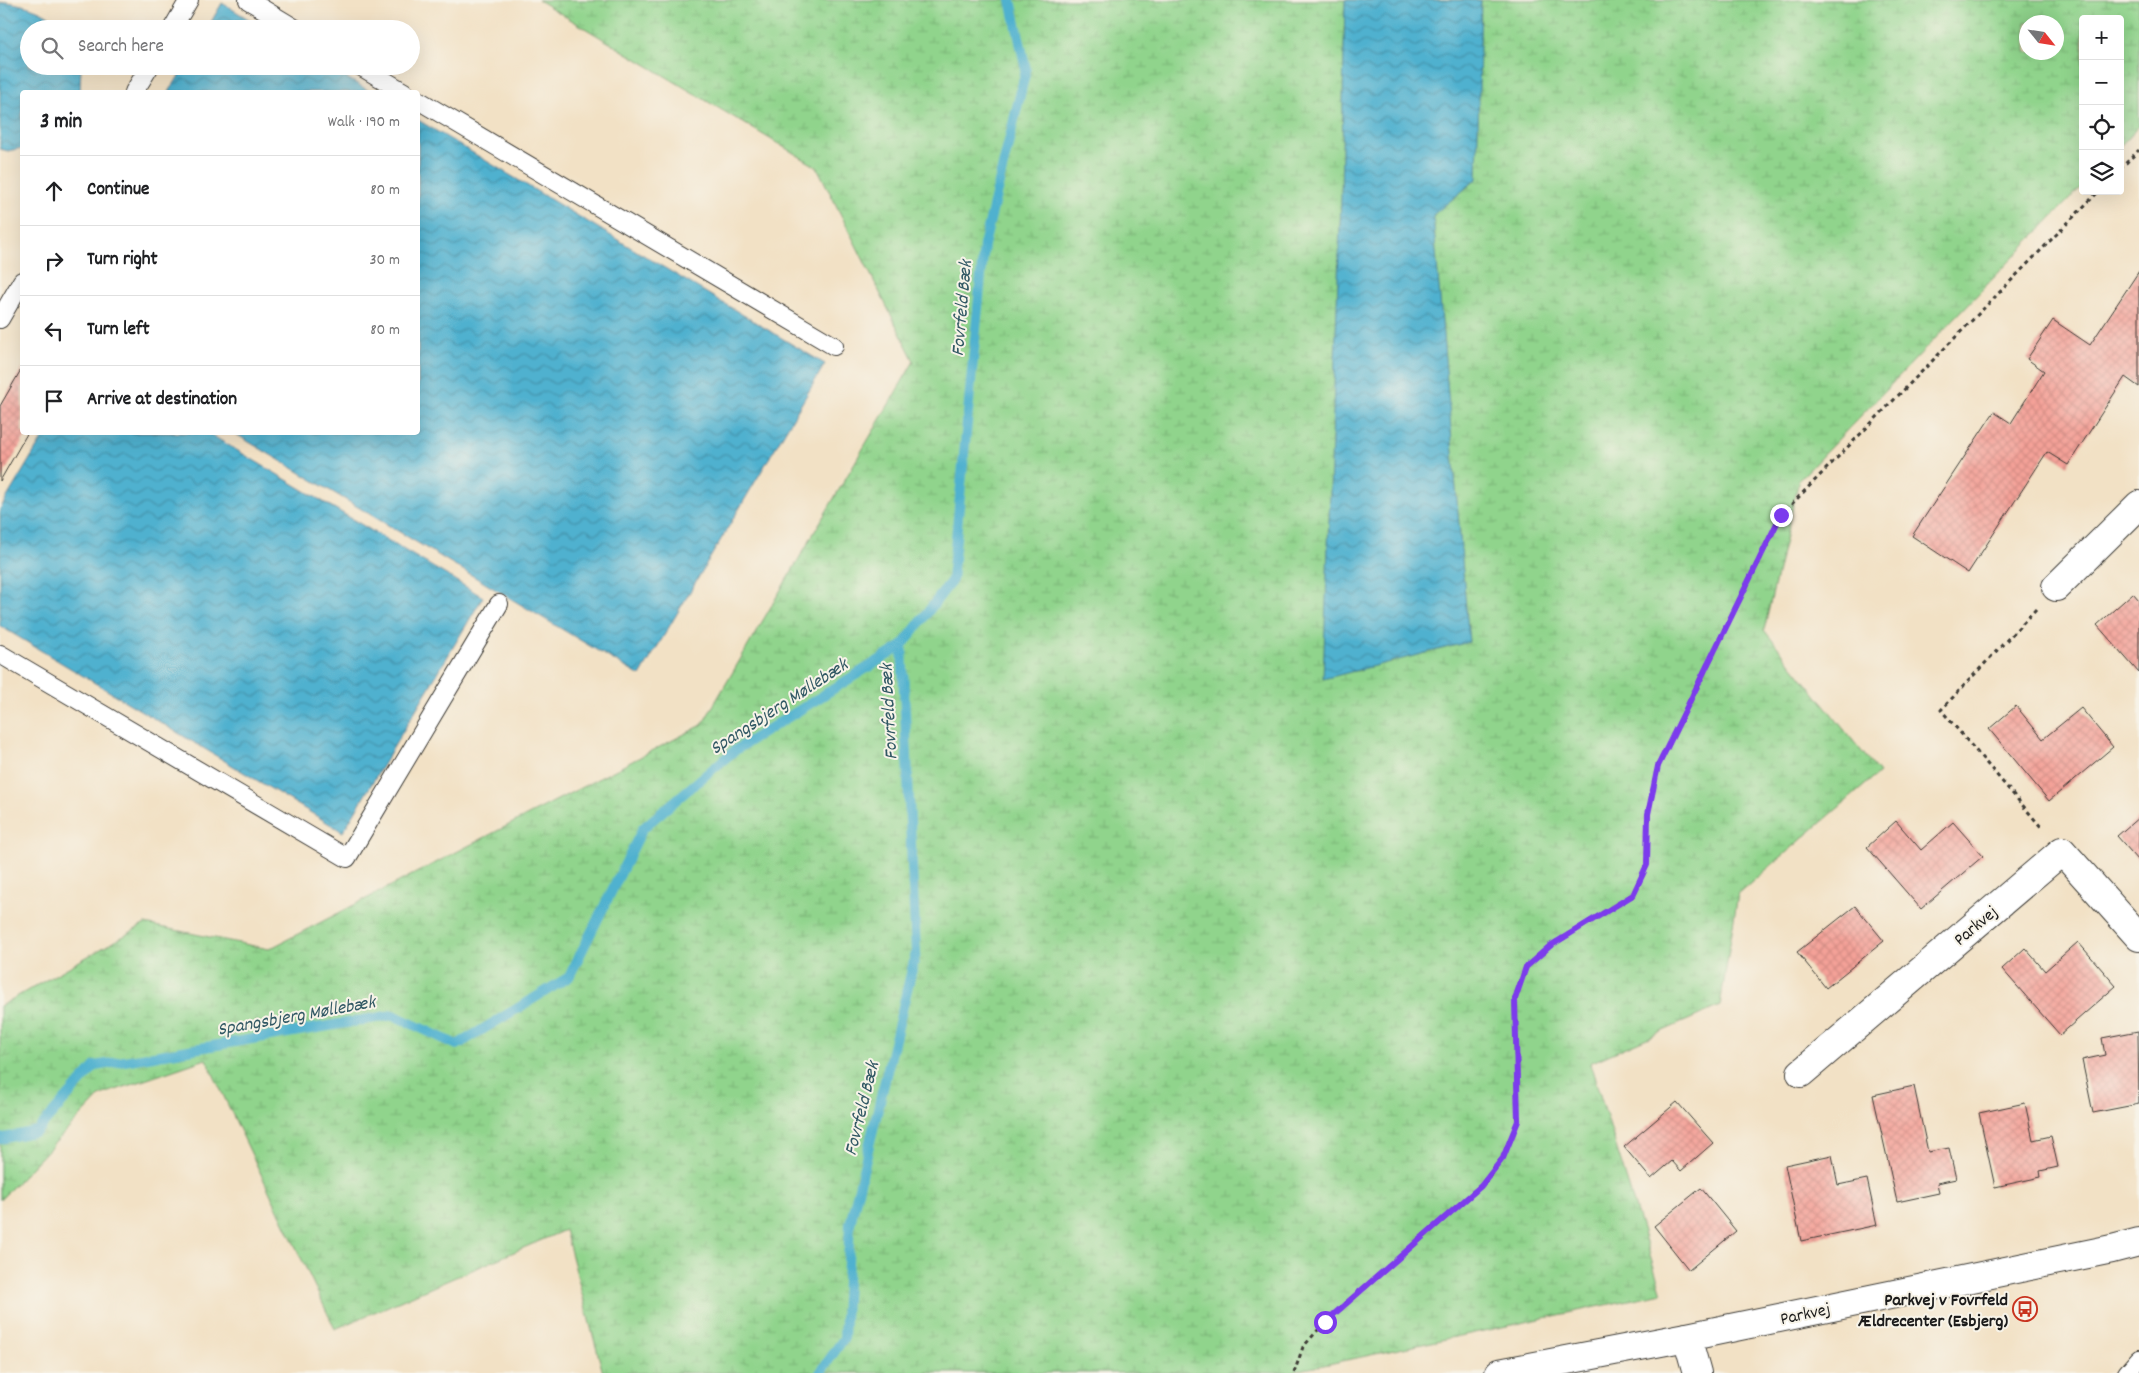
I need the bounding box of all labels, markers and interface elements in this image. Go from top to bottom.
north arrow [2019,15,2064,60]
map controls [2079,15,2124,195]
button: + [2079,15,2124,60]
search box [20,20,420,75]
icon: search [38,34,66,62]
text: Search here [78,34,164,61]
button: − [2079,60,2124,105]
button: locate [2079,105,2124,150]
text: 3 min [40,108,82,138]
text: Walk · 190 m [328,111,400,134]
button: layers [2079,150,2124,195]
icon: ahead [40,177,68,205]
text: Continue [87,177,149,204]
text: 80 m [370,179,400,202]
icon: right [40,247,68,275]
text: Turn right [87,247,158,274]
text: 30 m [370,249,400,272]
water label: Fovrfeld Bæk [946,257,981,357]
icon: left [40,317,68,345]
text: Turn left [87,317,150,344]
text: 80 m [370,319,400,342]
icon: arrive [40,387,68,415]
text: Arrive at destination [87,387,237,414]
route end [1770,504,1793,527]
water label: Spangsbjerg Møllebæk [706,652,856,763]
water label: Fovrfeld Bæk [874,661,906,760]
street label: Parkvej [1949,901,2004,953]
water label: Spangsbjerg Møllebæk [216,990,380,1045]
water label: Fovrfeld Bæk [839,1057,889,1159]
place label: Parkvej v Fovrfeld Ældrecenter (Esbjerg) [1857,1289,2008,1335]
bus stop icon: Parkvej v Fovrfeld Ældrecenter (Esbjerg) [2012,1296,2038,1322]
street label: Parkvej [1778,1298,1833,1333]
route start [1314,1311,1337,1334]

